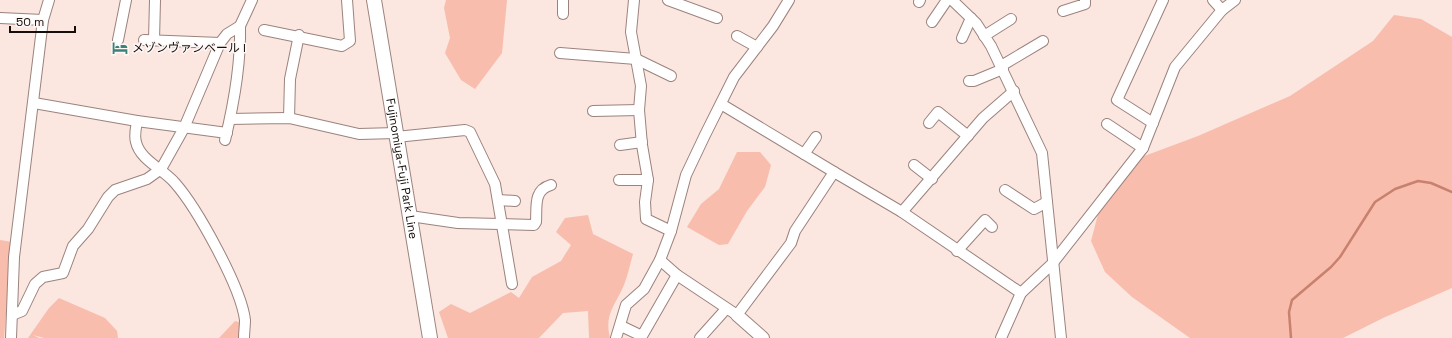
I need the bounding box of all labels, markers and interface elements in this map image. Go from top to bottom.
scale bar [10,8,75,34]
text: 50 m [16,14,44,30]
hotel icon: メゾンヴァンベール I [111,39,129,57]
place label: メゾンヴァンベール I [132,40,246,56]
street label: Fujinomiya-Fuji Park Line [382,97,421,240]

